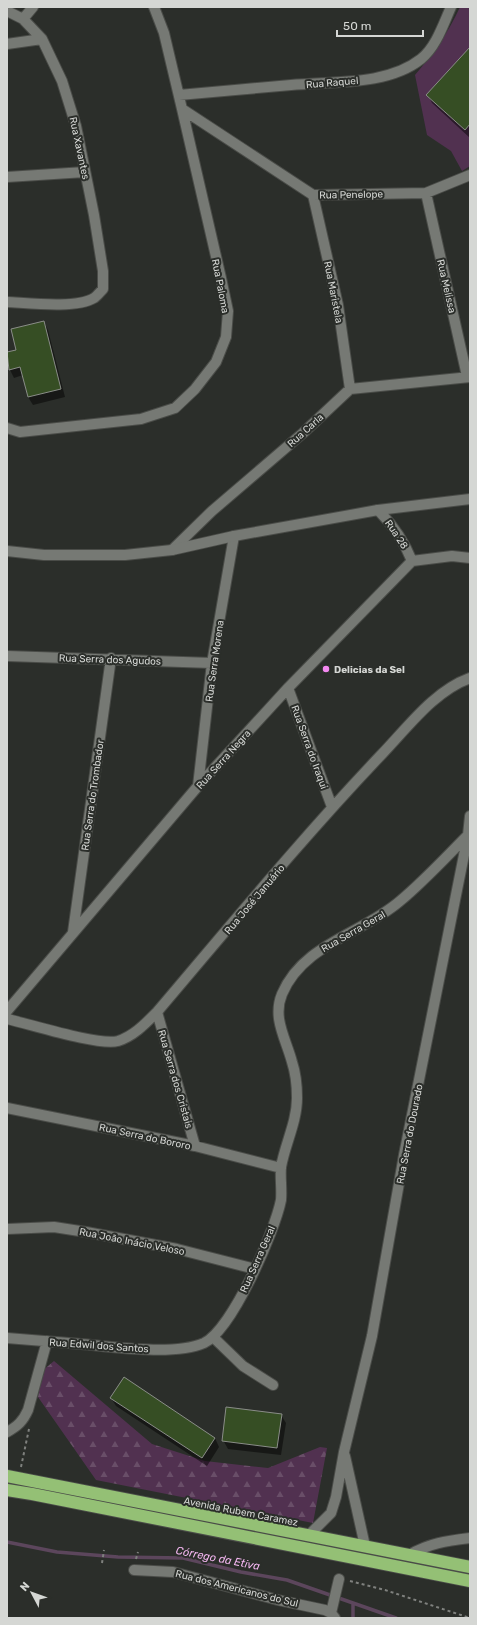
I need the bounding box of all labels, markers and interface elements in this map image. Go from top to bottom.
scale bar [337,12,423,38]
text: 50 m [343,19,371,33]
street label: Rua Raquel [305,75,359,91]
street label: Rua Xavantes [67,116,92,181]
street label: Rua Penelope [319,188,383,202]
street label: Rua Paloma [209,258,231,314]
street label: Rua Melissa [434,258,458,314]
street label: Rua Maristela [321,260,345,324]
street label: Rua Carla [285,411,326,450]
street label: Rua 28 [382,518,410,552]
street label: Rua Serra Morena [203,619,227,703]
street label: Rua Serra dos Agudos [59,652,161,668]
marker: Delicias da Sel [321,664,331,674]
place label: Delicias da Sel [334,664,405,676]
street label: Rua Serra do Iraqui [288,704,330,791]
street label: Rua Serra Negra [194,728,253,792]
street label: Rua Serra do Trombador [79,739,107,851]
street label: Rua José Januário [222,862,288,937]
street label: Rua Serra Geral [319,909,388,955]
street label: Rua Serra dos Cristais [155,1029,195,1130]
street label: Rua Serra do Dourado [394,1083,426,1185]
street label: Rua Serra do Bororo [98,1121,192,1153]
street label: Rua Serra Geral [238,1224,278,1295]
street label: Rua João Inácio Veloso [78,1226,186,1258]
street label: Rua Edwil dos Santos [49,1337,149,1355]
street label: Avenida Rubem Caramez [183,1495,299,1529]
water label: Córrego da Etiva [175,1544,262,1573]
street label: Rua dos Americanos do Sul [174,1568,299,1610]
north arrow [12,1573,52,1613]
text: N [17,1579,32,1594]

